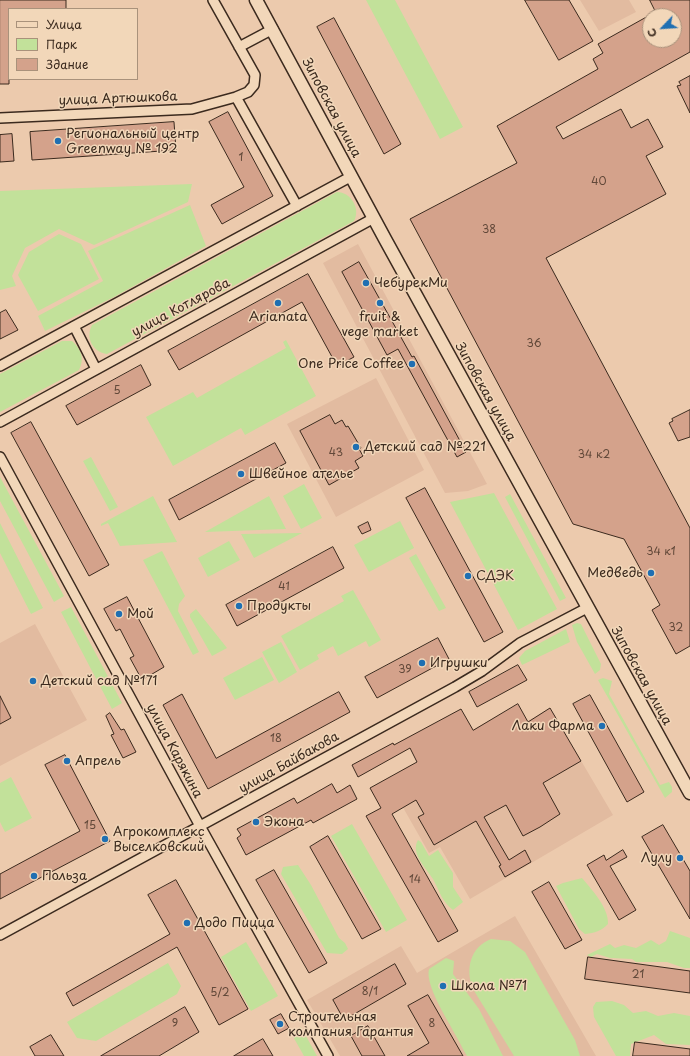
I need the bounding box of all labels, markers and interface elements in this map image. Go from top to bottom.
legend [8,8,138,80]
north arrow [642,8,682,48]
text: Улица [46,15,82,33]
text: С [642,26,661,40]
text: Парк [46,35,77,53]
text: Здание [46,55,88,73]
street label: Зиповская улица [298,56,364,160]
street label: улица Артюшкова [58,89,178,109]
place label: Региональный центр Greenway № 192 [66,126,199,157]
marker: Региональный центр Greenway № 192 [53,136,63,146]
house number: 1 [239,151,243,165]
house number: 40 [591,175,607,189]
house number: 38 [482,223,496,237]
place label: ЧебурекМи [374,275,448,291]
street label: улица Котлярова [129,276,233,340]
marker: ЧебурекМи [361,278,371,288]
marker: Arianata [273,298,283,308]
marker: fruit & vege market [375,298,385,308]
place label: Arianata [249,309,307,325]
place label: fruit & vege market [342,309,418,340]
house number: 36 [527,337,541,351]
street label: Зиповская улица [451,340,519,444]
place label: One Price Coffee [298,356,404,372]
marker: One Price Coffee [407,359,417,369]
house number: 5 [113,384,121,398]
place label: Детский сад №221 [364,439,486,455]
marker: Детский сад №221 [351,442,361,452]
house number: 43 [329,446,343,460]
house number: 34 к2 [578,448,610,462]
place label: Швейное ателье [249,466,353,482]
marker: Швейное ателье [236,469,246,479]
house number: 34 к1 [646,545,676,559]
place label: Медведь [587,565,643,581]
place label: СДЭК [476,568,514,584]
marker: Медведь [646,568,656,578]
marker: СДЭК [463,571,473,581]
house number: 41 [278,580,290,594]
place label: Продукты [247,598,311,614]
marker: Продукты [234,601,244,611]
place label: Мой [127,606,154,622]
marker: Мой [114,609,124,619]
house number: 32 [669,621,683,635]
street label: Зиповская улица [607,624,675,728]
place label: Игрушки [430,655,488,671]
marker: Игрушки [417,658,427,668]
house number: 39 [398,663,412,677]
place label: Детский сад №171 [41,673,158,689]
marker: Детский сад №171 [28,676,38,686]
street label: улица Карякина [142,701,206,801]
place label: Лаки Фарма [512,718,594,734]
marker: Лаки Фарма [597,721,607,731]
street label: улица Байбакова [236,729,342,797]
house number: 18 [270,732,282,746]
place label: Апрель [75,753,121,769]
marker: Апрель [62,756,72,766]
place label: Экона [264,814,304,830]
marker: Экона [251,817,261,827]
house number: 15 [84,819,96,833]
place label: Агрокомплекс Выселковский [113,824,204,855]
marker: Агрокомплекс Выселковский [100,834,110,844]
place label: Лулу [641,850,672,866]
marker: Лулу [675,853,685,863]
place label: Польза [42,868,87,884]
marker: Польза [29,871,39,881]
house number: 14 [409,873,421,887]
place label: Додо Пицца [195,915,274,931]
marker: Додо Пицца [182,918,192,928]
house number: 21 [632,968,644,982]
place label: Школа №71 [451,978,527,994]
marker: Школа №71 [438,981,448,991]
house number: 8/1 [362,985,378,999]
house number: 5/2 [210,986,230,1000]
place label: Строительная компания Гарантия [288,1009,414,1040]
house number: 9 [172,1017,178,1031]
house number: 8 [429,1017,435,1031]
marker: Строительная компания Гарантия [275,1019,285,1029]

